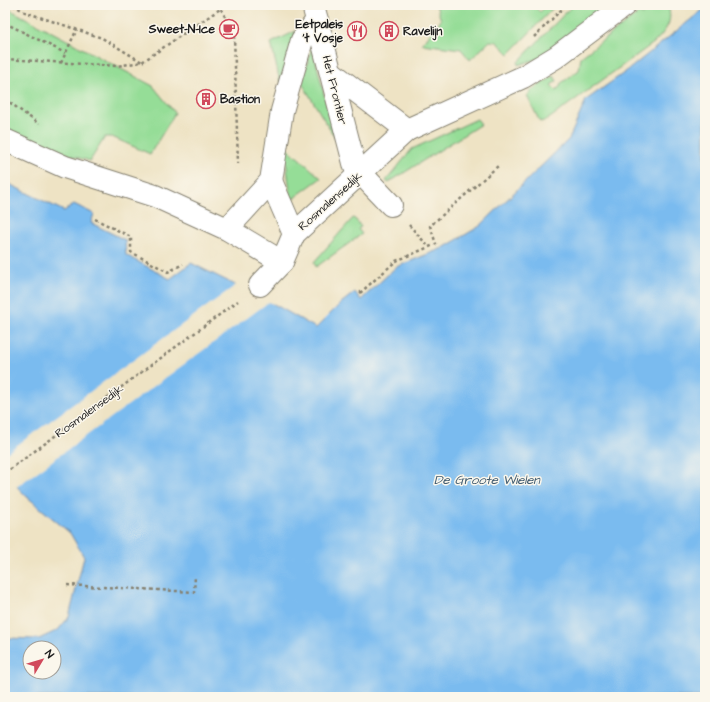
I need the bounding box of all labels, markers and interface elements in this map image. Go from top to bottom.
place label: Eetpaleis 't Vosje [296,16,344,48]
cafe icon: Sweet-N-Ice [218,18,240,40]
restaurant icon: Eetpaleis 't Vosje [346,20,368,42]
building icon: Ravelijn [378,20,400,42]
place label: Sweet-N-Ice [148,21,215,38]
place label: Ravelijn [403,23,442,41]
street label: Het Frontier [318,54,351,127]
building icon: Bastion [195,88,217,110]
place label: Bastion [220,91,260,108]
street label: Rosmalensedijk [294,167,367,235]
street label: Rosmalensedijk [51,380,128,442]
water label: De Groote Wielen [434,471,541,489]
north arrow [22,640,62,680]
text: N [41,647,58,662]

